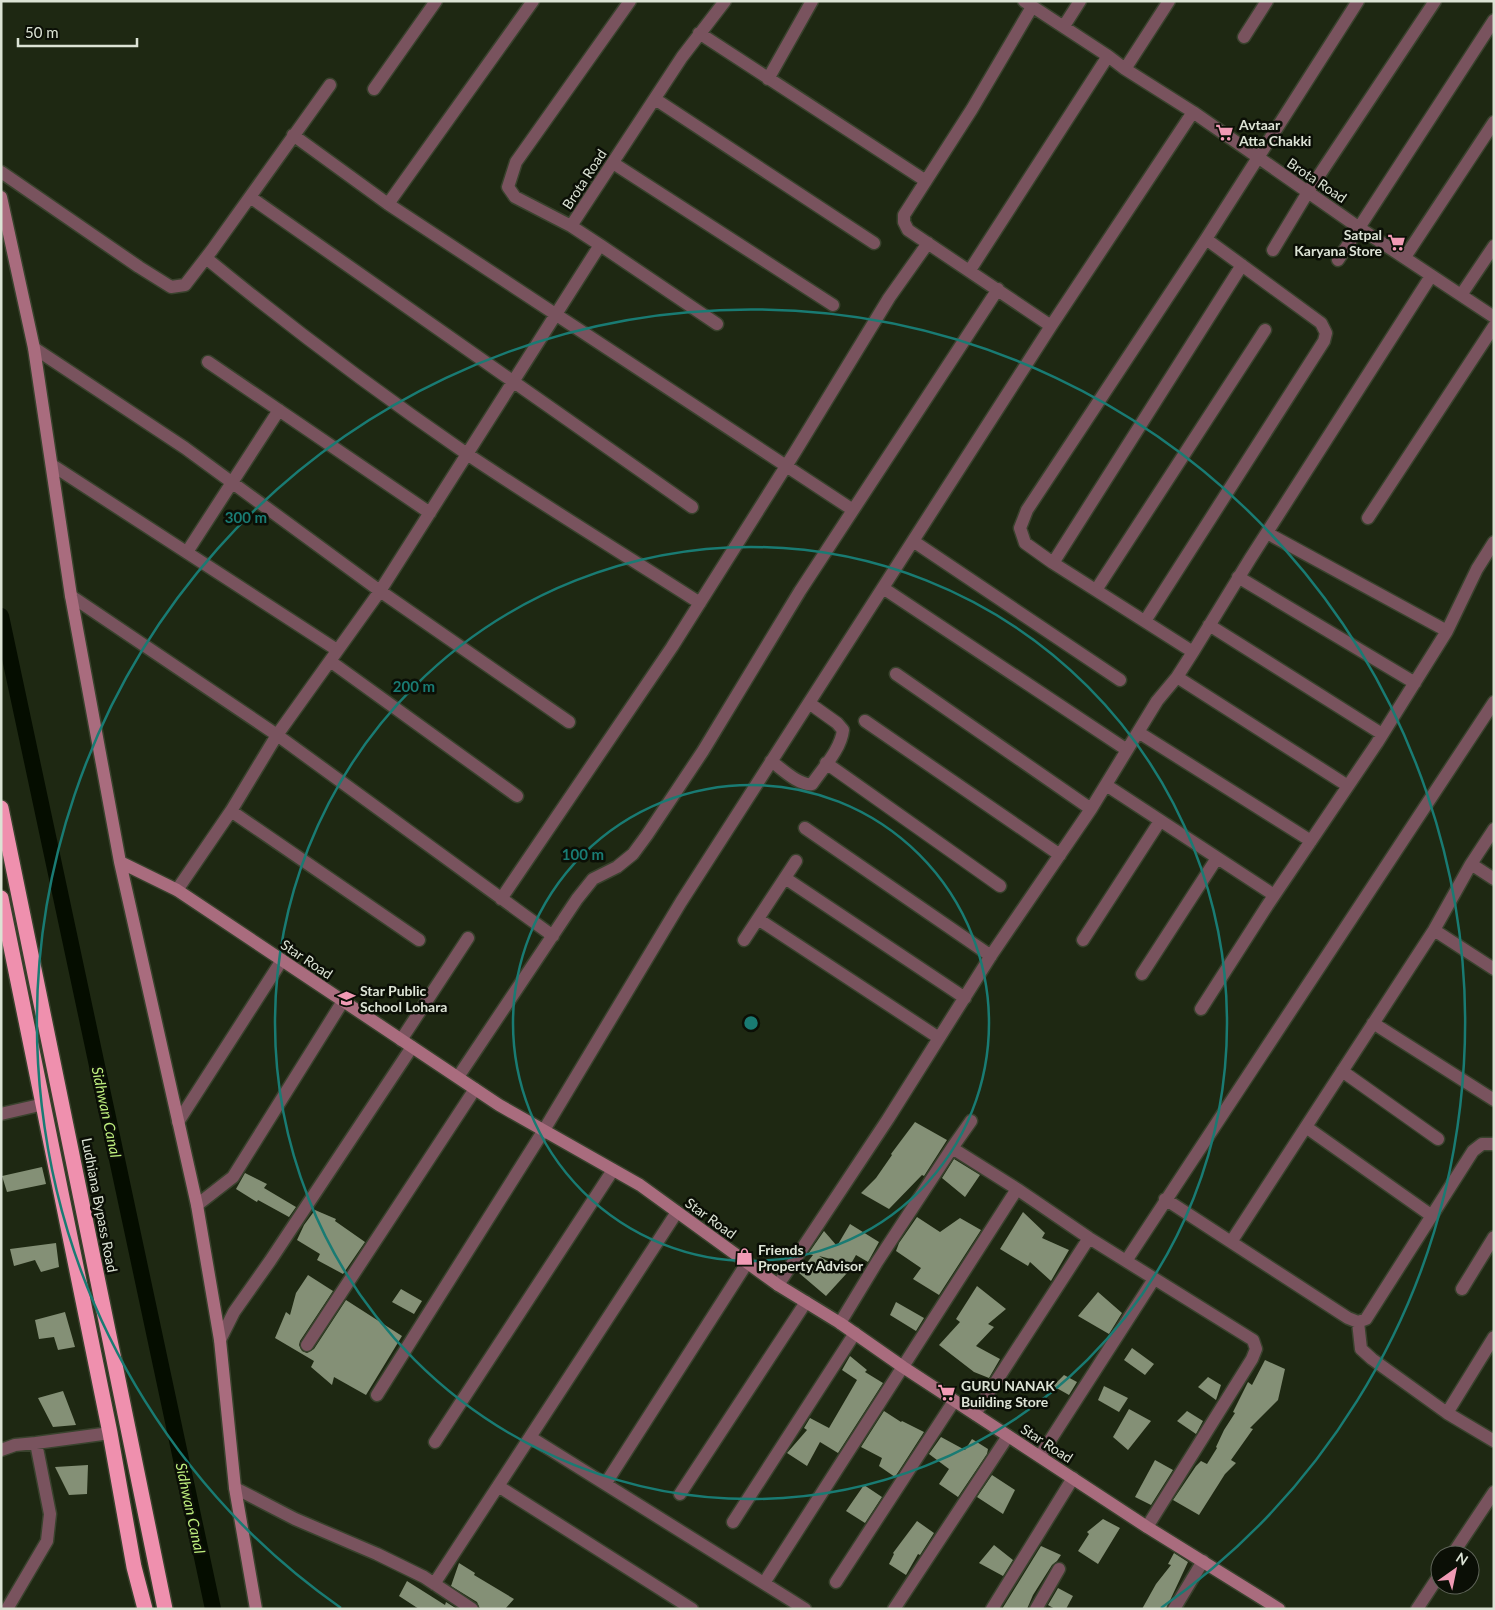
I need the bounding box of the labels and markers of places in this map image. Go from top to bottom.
place label: Avtaar Atta Chakki [1238,116,1311,149]
supermarket icon: Avtaar Atta Chakki [1215,122,1235,142]
place label: Satpal Karyana Store [1294,226,1383,259]
supermarket icon: Satpal Karyana Store [1386,232,1406,252]
place label: Star Public School Lohara [360,982,447,1015]
school or university icon: Star Public School Lohara [336,988,356,1008]
centre of rings [742,1014,760,1032]
place label: Friends Property Advisor [758,1241,864,1274]
shop icon: Friends Property Advisor [734,1247,754,1267]
place label: GURU NANAK Building Store [961,1377,1055,1410]
supermarket icon: GURU NANAK Building Store [937,1383,957,1403]

